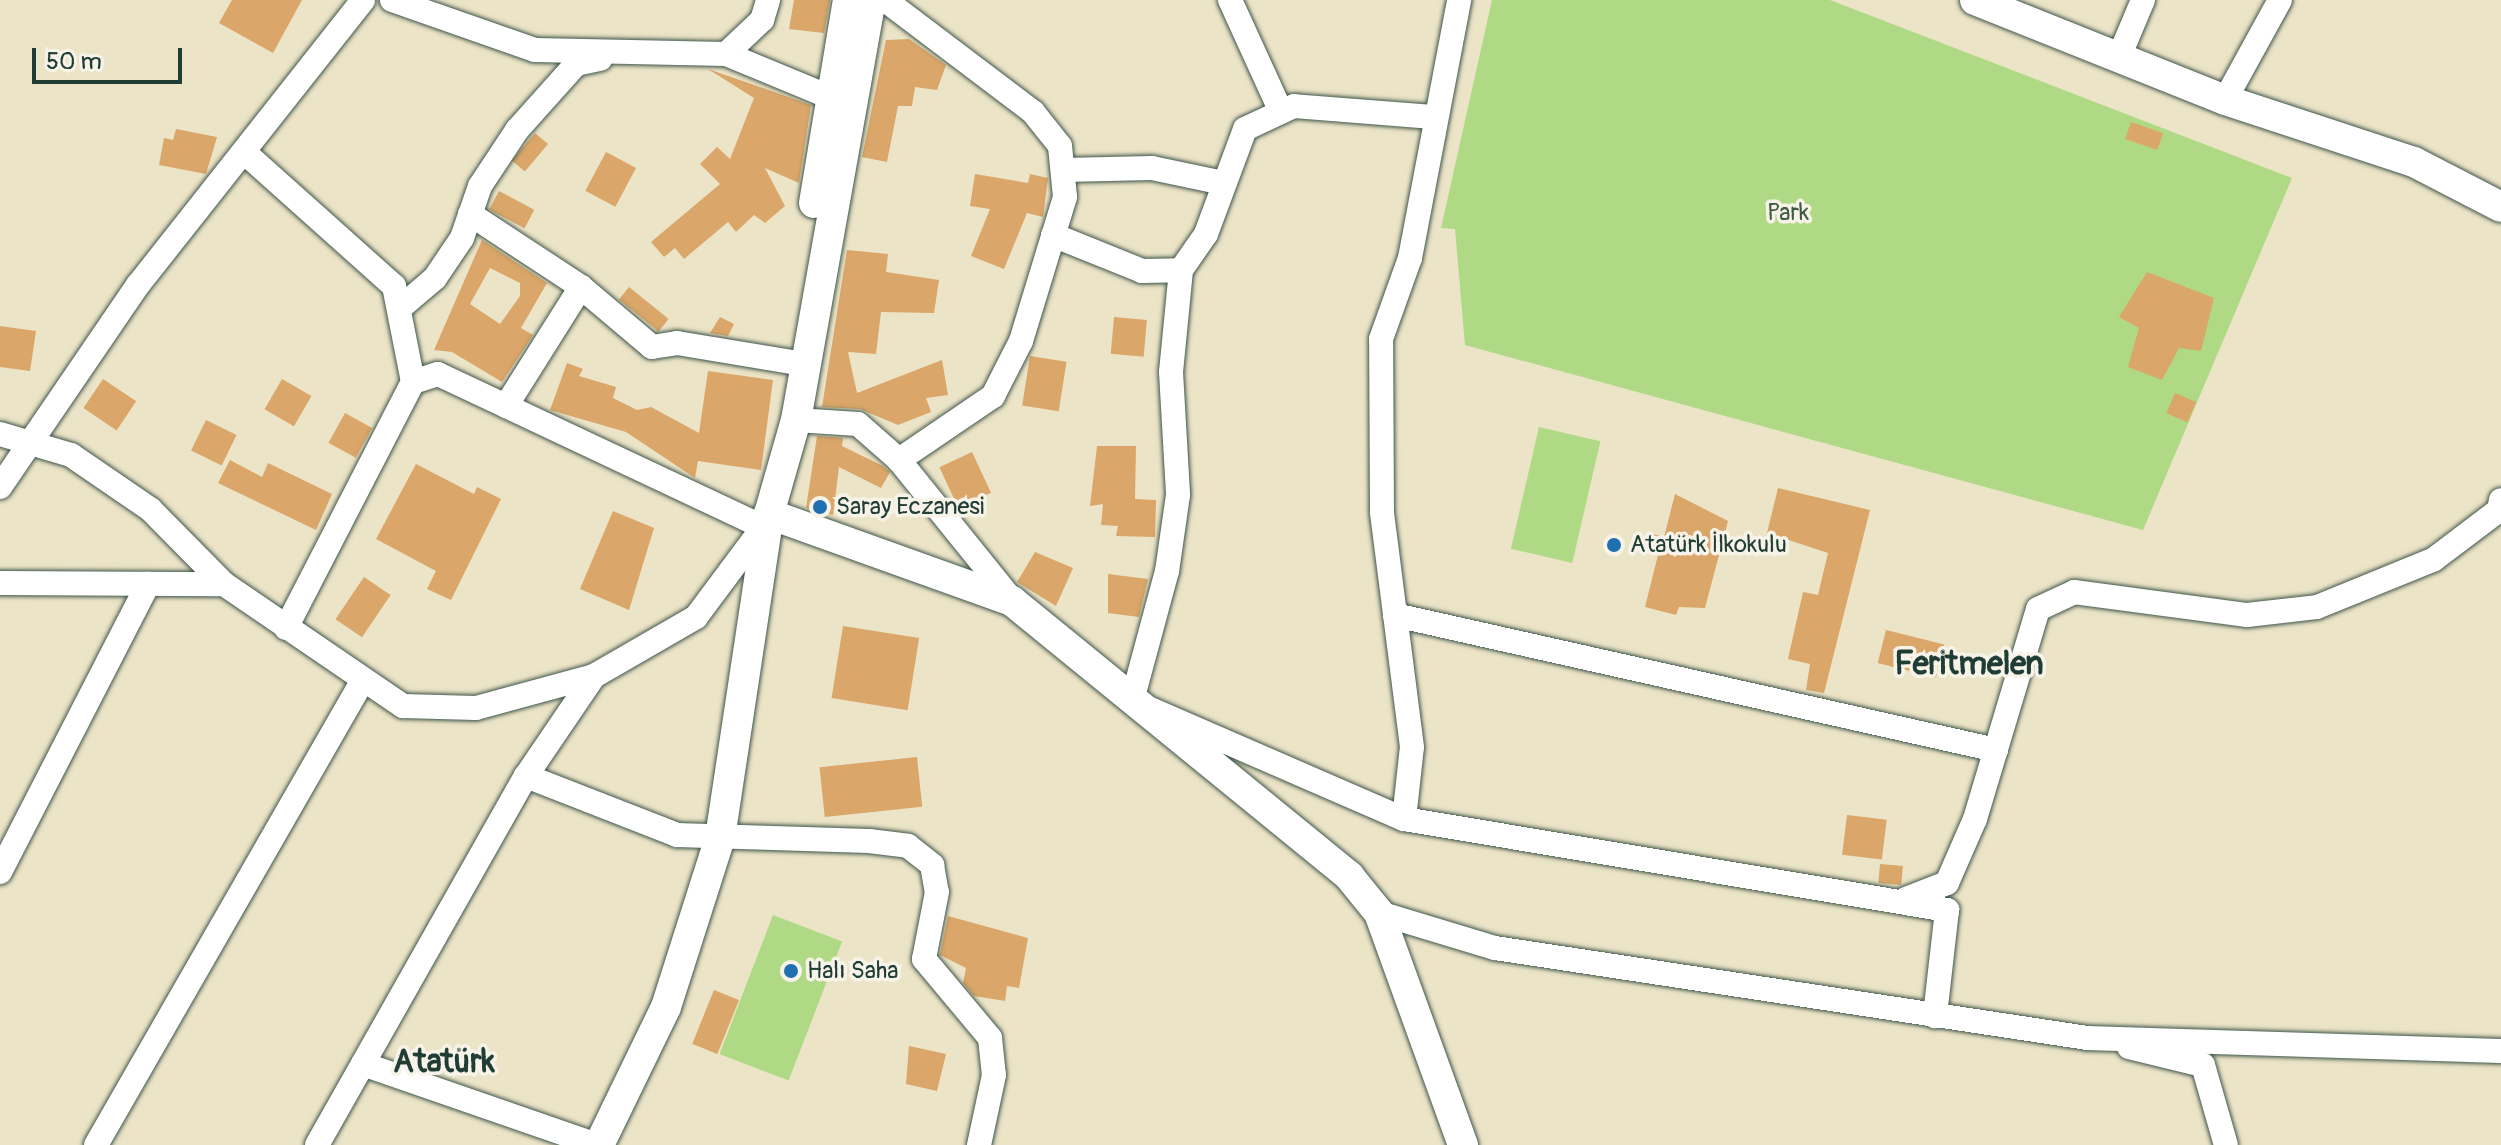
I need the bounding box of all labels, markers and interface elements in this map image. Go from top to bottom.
scale bar [36,32,186,82]
text: 50 m [46,47,102,76]
park label: Park [1767,199,1809,227]
place label: Saray Eczanesi [836,493,984,521]
marker: Saray Eczanesi [811,498,829,516]
place label: Atatürk İlkokulu [1630,531,1787,559]
marker: Atatürk İlkokulu [1605,536,1623,554]
district label: Feritmelen [1894,645,2044,683]
place label: Halı Saha [807,957,898,985]
marker: Halı Saha [782,962,800,980]
district label: Atatürk [393,1043,495,1081]

